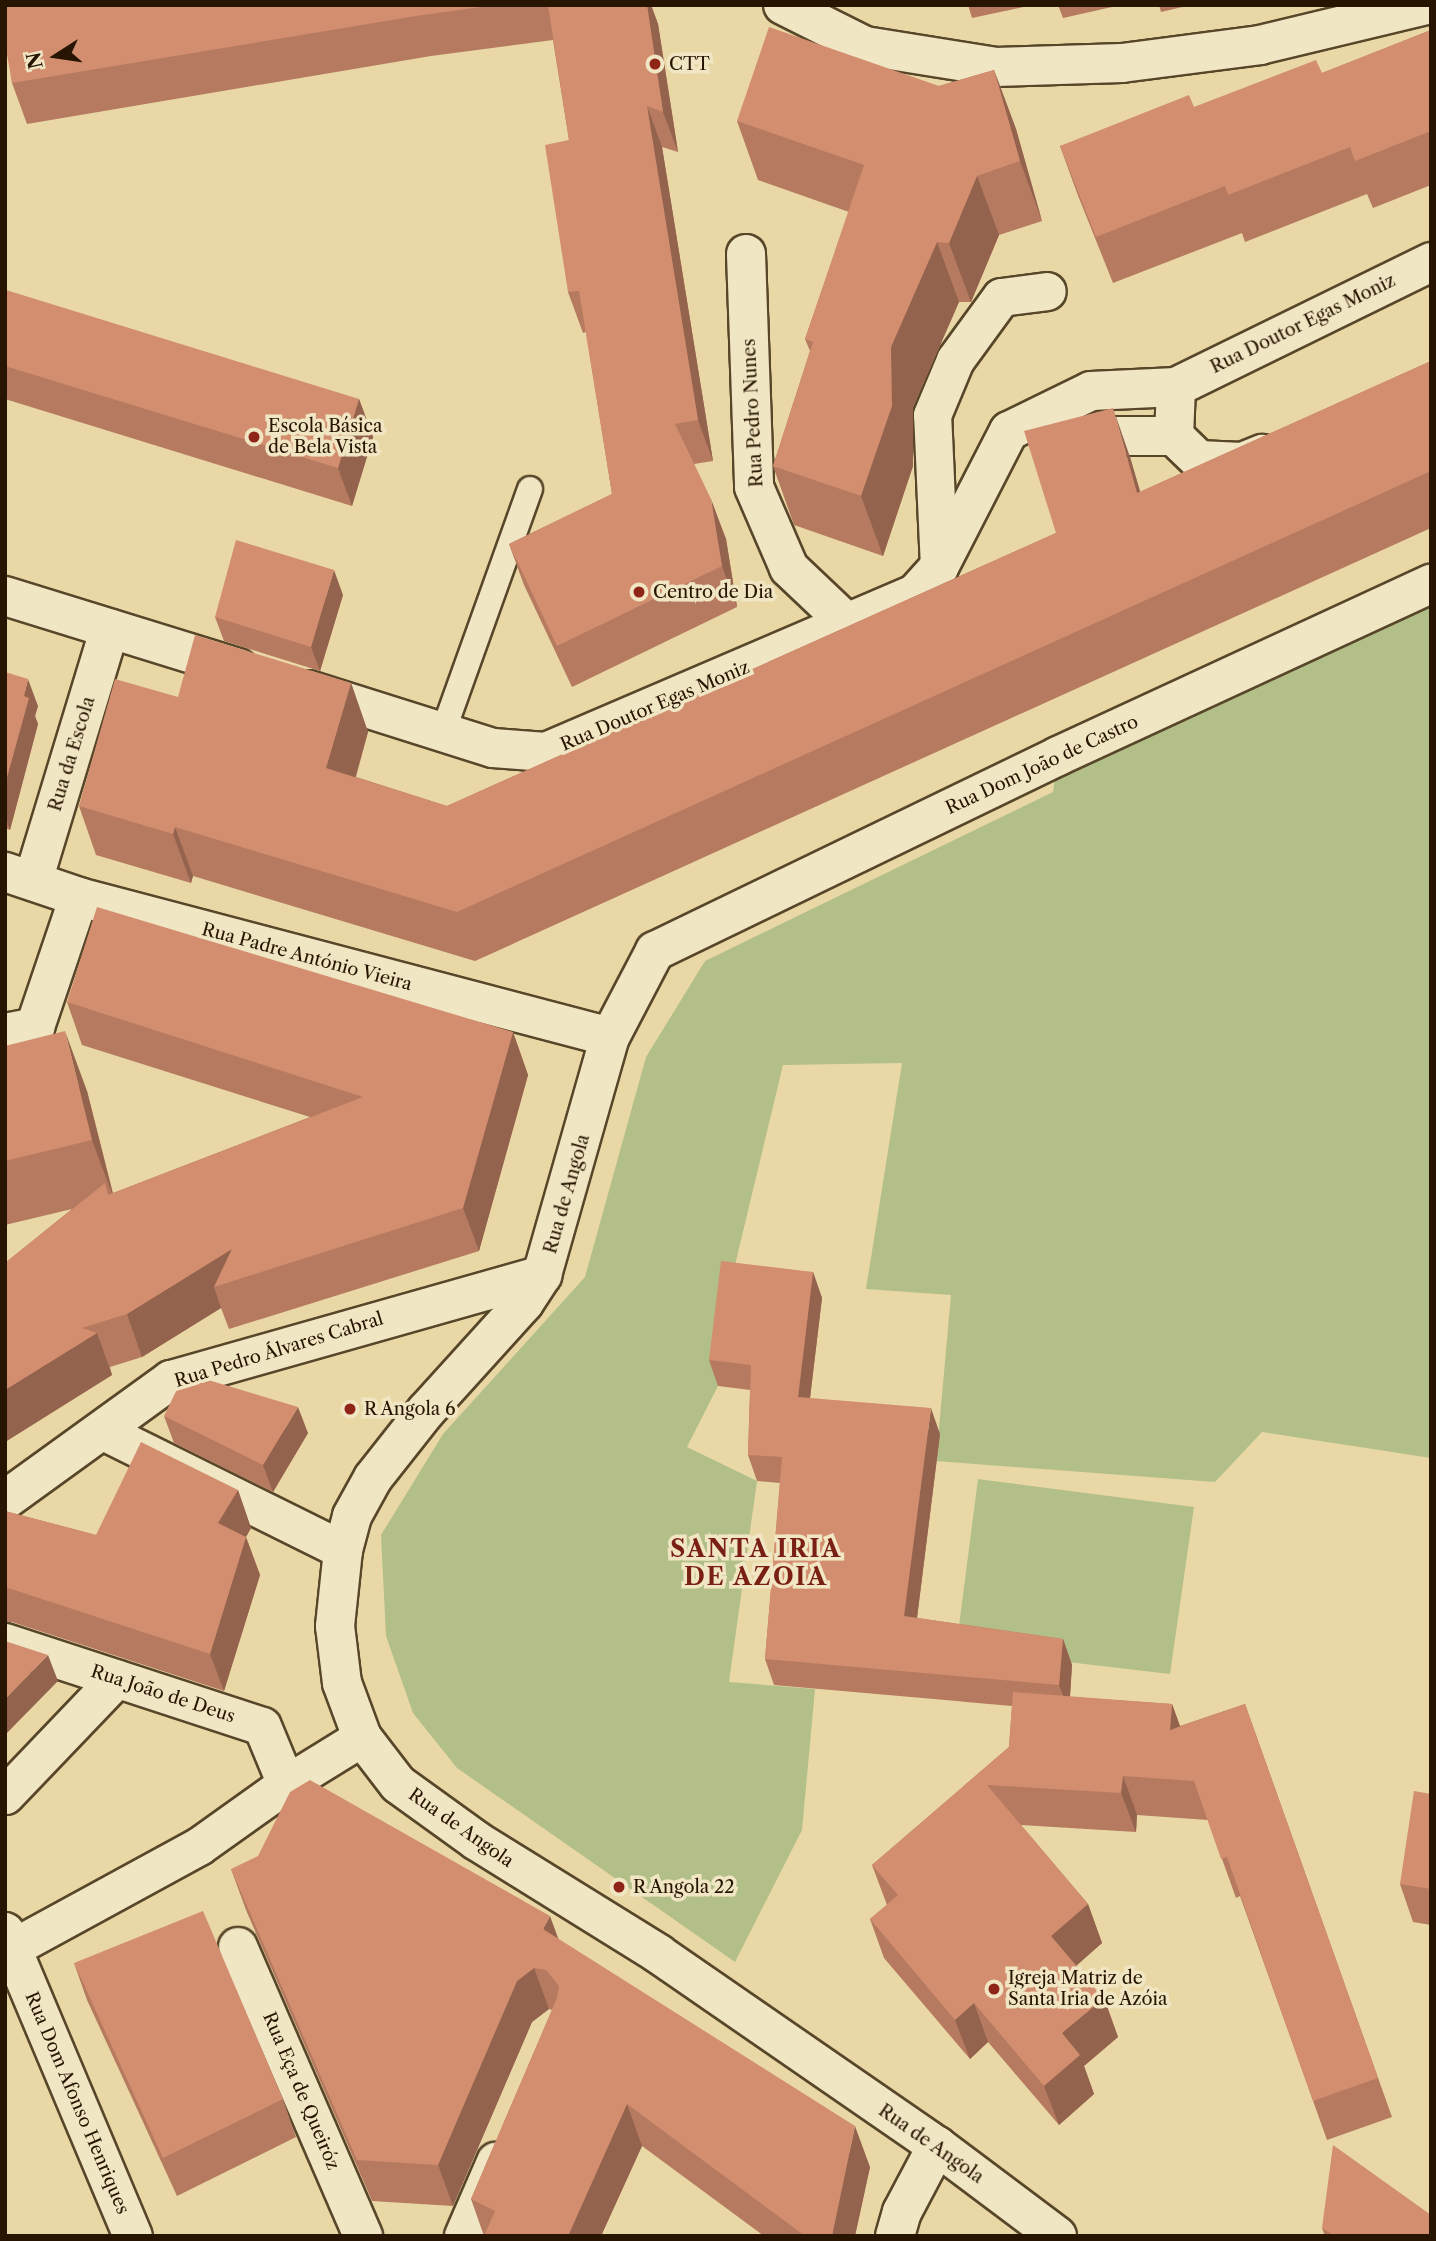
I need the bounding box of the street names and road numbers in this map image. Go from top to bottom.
street label: Rua Doutor Egas Moniz [1207,270,1399,378]
street label: Rua Pedro Nunes [738,338,768,488]
street label: Rua Doutor Egas Moniz [557,656,753,756]
street label: Rua da Escola [44,694,100,814]
street label: Rua Dom João de Castro [942,711,1142,819]
street label: Rua Padre António Vieira [199,918,415,996]
street label: Rua de Angola [539,1131,595,1257]
street label: Rua Pedro Álvares Cabral [172,1308,386,1392]
street label: Rua João de Deus [88,1660,238,1728]
street label: Rua de Angola [404,1784,518,1872]
street label: Rua Dom Afonso Henriques [20,1988,134,2218]
street label: Rua Eça de Queiróz [258,2009,344,2173]
street label: Rua de Angola [874,2100,988,2188]

